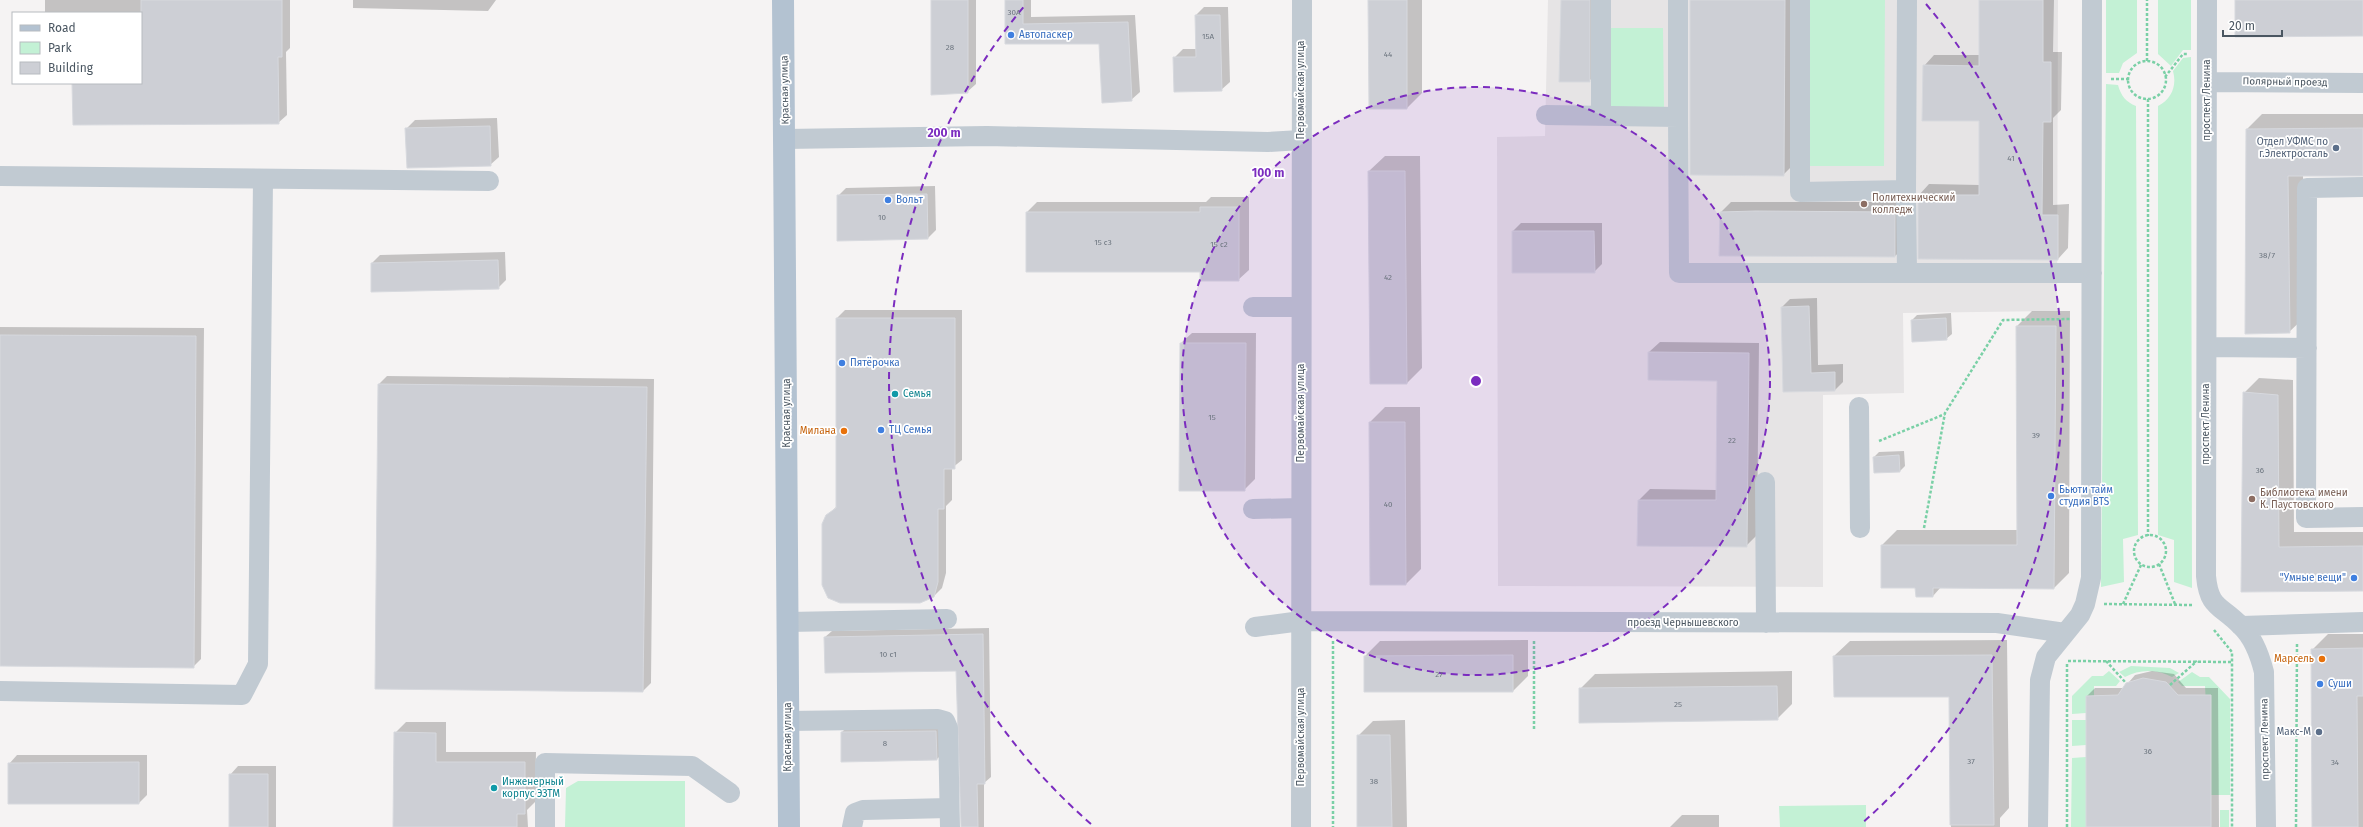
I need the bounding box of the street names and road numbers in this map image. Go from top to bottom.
street label: Первомайская улица [1295,40,1307,140]
street label: Красная улица [778,55,792,125]
street label: проспект Ленина [2201,59,2213,141]
street label: Полярный проезд [2242,75,2328,89]
street label: Первомайская улица [1295,363,1307,463]
street label: Красная улица [781,378,793,448]
street label: проспект Ленина [2200,383,2212,465]
street label: проезд Чернышевского [1627,617,1739,629]
street label: Первомайская улица [1295,687,1307,787]
street label: проспект Ленина [2258,698,2272,780]
street label: Красная улица [782,702,794,772]

